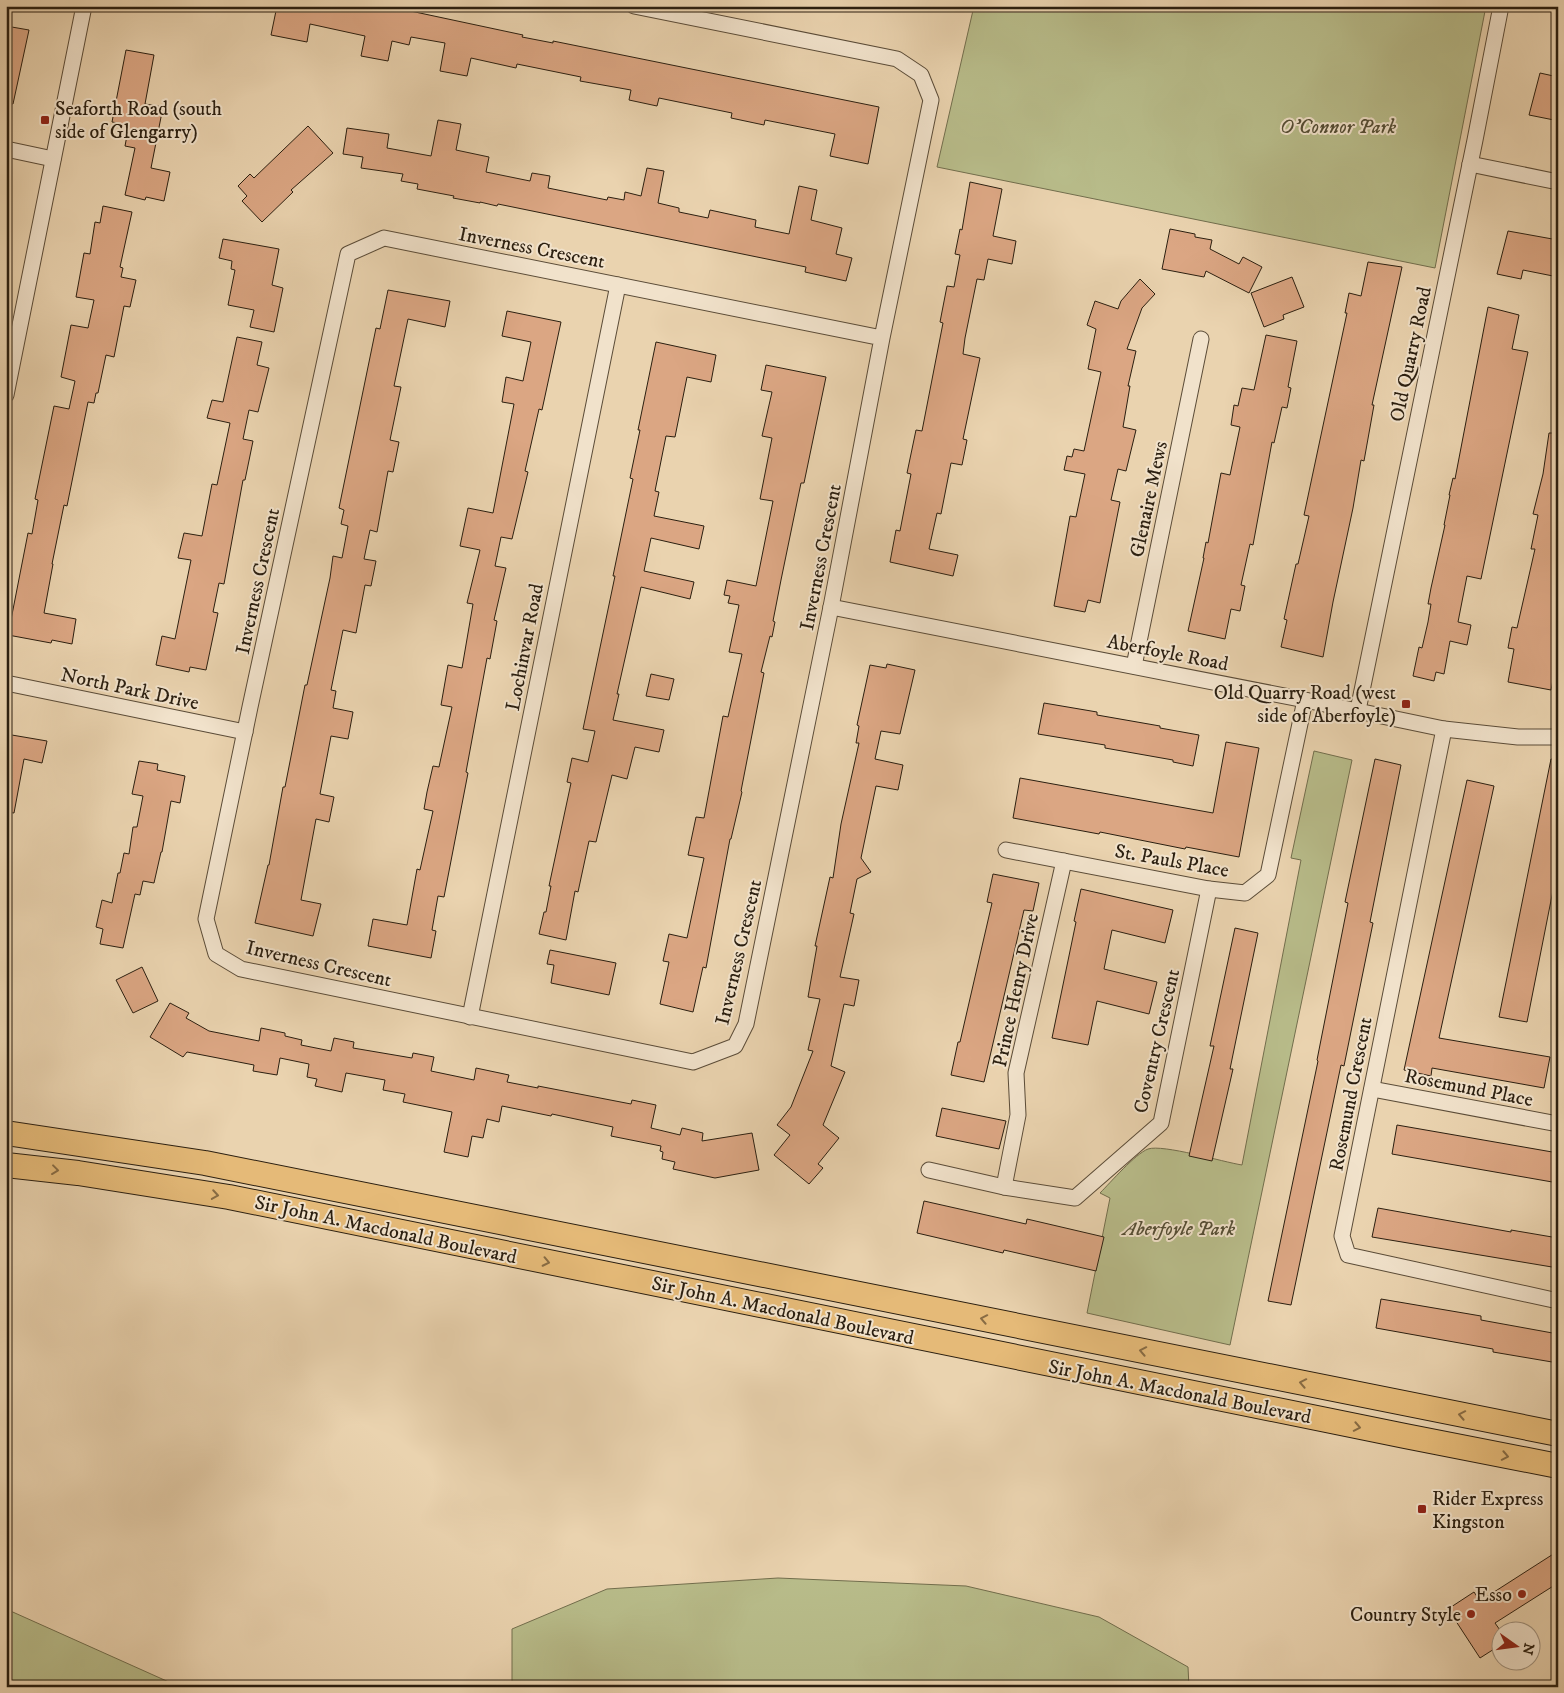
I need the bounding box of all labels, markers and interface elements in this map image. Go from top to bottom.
place label: Seaforth Road (south side of Glengarry) [55,97,223,145]
marker: Seaforth Road (south side of Glengarry) [39,114,51,126]
park label: O'Connor Park [1280,115,1397,140]
street label: Inverness Crescent [456,222,607,275]
street label: Old Quarry Road [1385,285,1438,424]
street label: Glenaire Mews [1125,439,1174,560]
street label: Inverness Crescent [795,482,848,633]
street label: Inverness Crescent [231,506,286,657]
street label: Lochinvar Road [501,581,550,713]
street label: Aberfoyle Road [1105,629,1230,677]
street label: North Park Drive [58,663,201,716]
place label: Old Quarry Road (west side of Aberfoyle) [1214,681,1396,729]
marker: Old Quarry Road (west side of Aberfoyle) [1400,698,1412,710]
street label: St. Pauls Place [1113,839,1231,884]
street label: Inverness Crescent [711,877,768,1028]
street label: Prince Henry Drive [988,911,1045,1070]
street label: Inverness Crescent [243,936,394,993]
street label: Coventry Crescent [1129,967,1186,1116]
street label: Rosemund Crescent [1324,1015,1379,1173]
street label: Rosemund Place [1402,1064,1535,1113]
one-way arrow [51,1164,59,1175]
one-way arrow [212,1189,220,1200]
street label: Sir John A. Macdonald Boulevard [252,1190,519,1270]
park label: Aberfoyle Park [1121,1217,1236,1242]
one-way arrow [542,1256,550,1267]
street label: Sir John A. Macdonald Boulevard [649,1271,916,1351]
one-way arrow [980,1314,988,1325]
one-way arrow [1139,1346,1148,1356]
street label: Sir John A. Macdonald Boulevard [1046,1355,1313,1430]
one-way arrow [1298,1378,1307,1388]
one-way arrow [1458,1410,1466,1420]
one-way arrow [1353,1421,1361,1431]
one-way arrow [1500,1450,1509,1460]
place label: Rider Express Kingston [1432,1487,1544,1535]
marker: Rider Express Kingston [1416,1503,1428,1515]
place label: Esso [1475,1583,1512,1608]
marker: Esso [1516,1588,1528,1600]
place label: Country Style [1350,1603,1461,1628]
marker: Country Style [1465,1608,1477,1620]
north arrow [1492,1620,1542,1670]
text: N [1517,1641,1538,1657]

